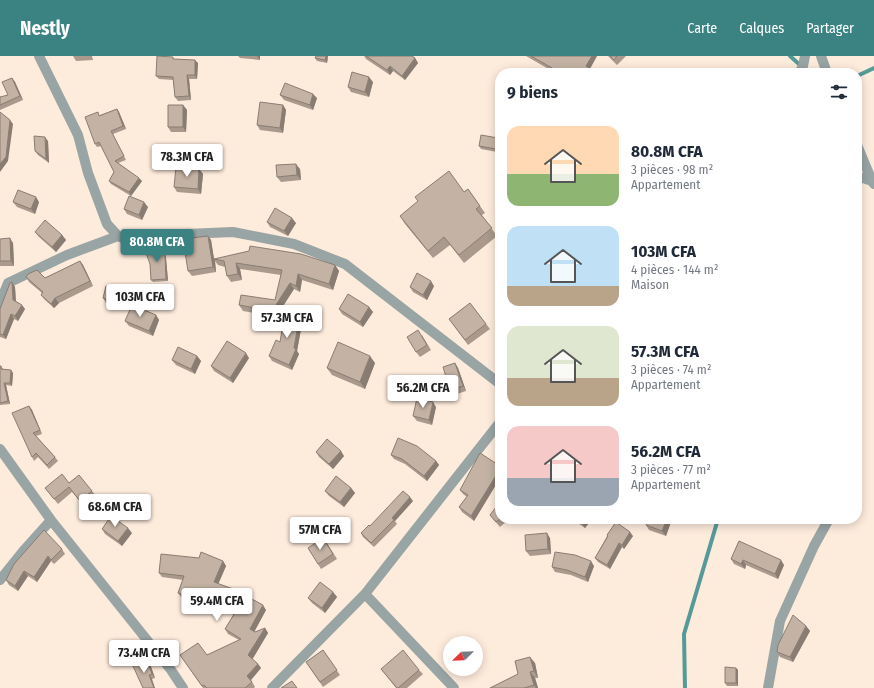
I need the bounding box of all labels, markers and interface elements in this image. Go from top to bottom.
text: Nestly [20,17,70,40]
text: Carte [687,20,717,37]
text: Calques [739,20,784,37]
text: Partager [806,20,854,37]
icon: filters [828,81,850,103]
text: 9 biens [507,82,558,103]
text: 80.8M CFA [631,141,703,162]
icon: home [539,142,587,190]
pin: 78.3M CFA [141,144,233,178]
text: 78.3M CFA [161,149,213,164]
text: 3 pièces · 98 m² [631,162,713,177]
text: Appartement [631,177,700,192]
pin: 80.8M CFA [111,229,203,263]
text: 80.8M CFA [130,234,184,249]
text: 103M CFA [631,241,696,262]
icon: home [539,242,587,290]
text: 4 pièces · 144 m² [631,262,718,277]
text: Maison [631,277,669,292]
pin: 103M CFA [99,284,181,318]
text: 103M CFA [115,289,165,304]
pin: 57.3M CFA [241,305,333,339]
text: 57.3M CFA [261,310,313,325]
text: 57.3M CFA [631,341,699,362]
icon: home [539,342,587,390]
text: 3 pièces · 74 m² [631,362,712,377]
pin: 56.2M CFA [377,375,469,409]
text: Appartement [631,377,700,392]
text: 56.2M CFA [396,380,450,395]
text: 56.2M CFA [631,441,701,462]
icon: home [539,442,587,490]
text: 3 pièces · 77 m² [631,462,711,477]
text: Appartement [631,477,700,492]
pin: 68.6M CFA [69,494,161,528]
text: 68.6M CFA [88,499,142,514]
pin: 57M CFA [283,517,357,551]
text: 57M CFA [299,522,341,537]
pin: 59.4M CFA [171,588,263,622]
text: 59.4M CFA [190,593,244,608]
north arrow [443,636,483,676]
map controls [443,636,483,676]
pin: 73.4M CFA [98,640,190,674]
text: 73.4M CFA [118,645,170,660]

